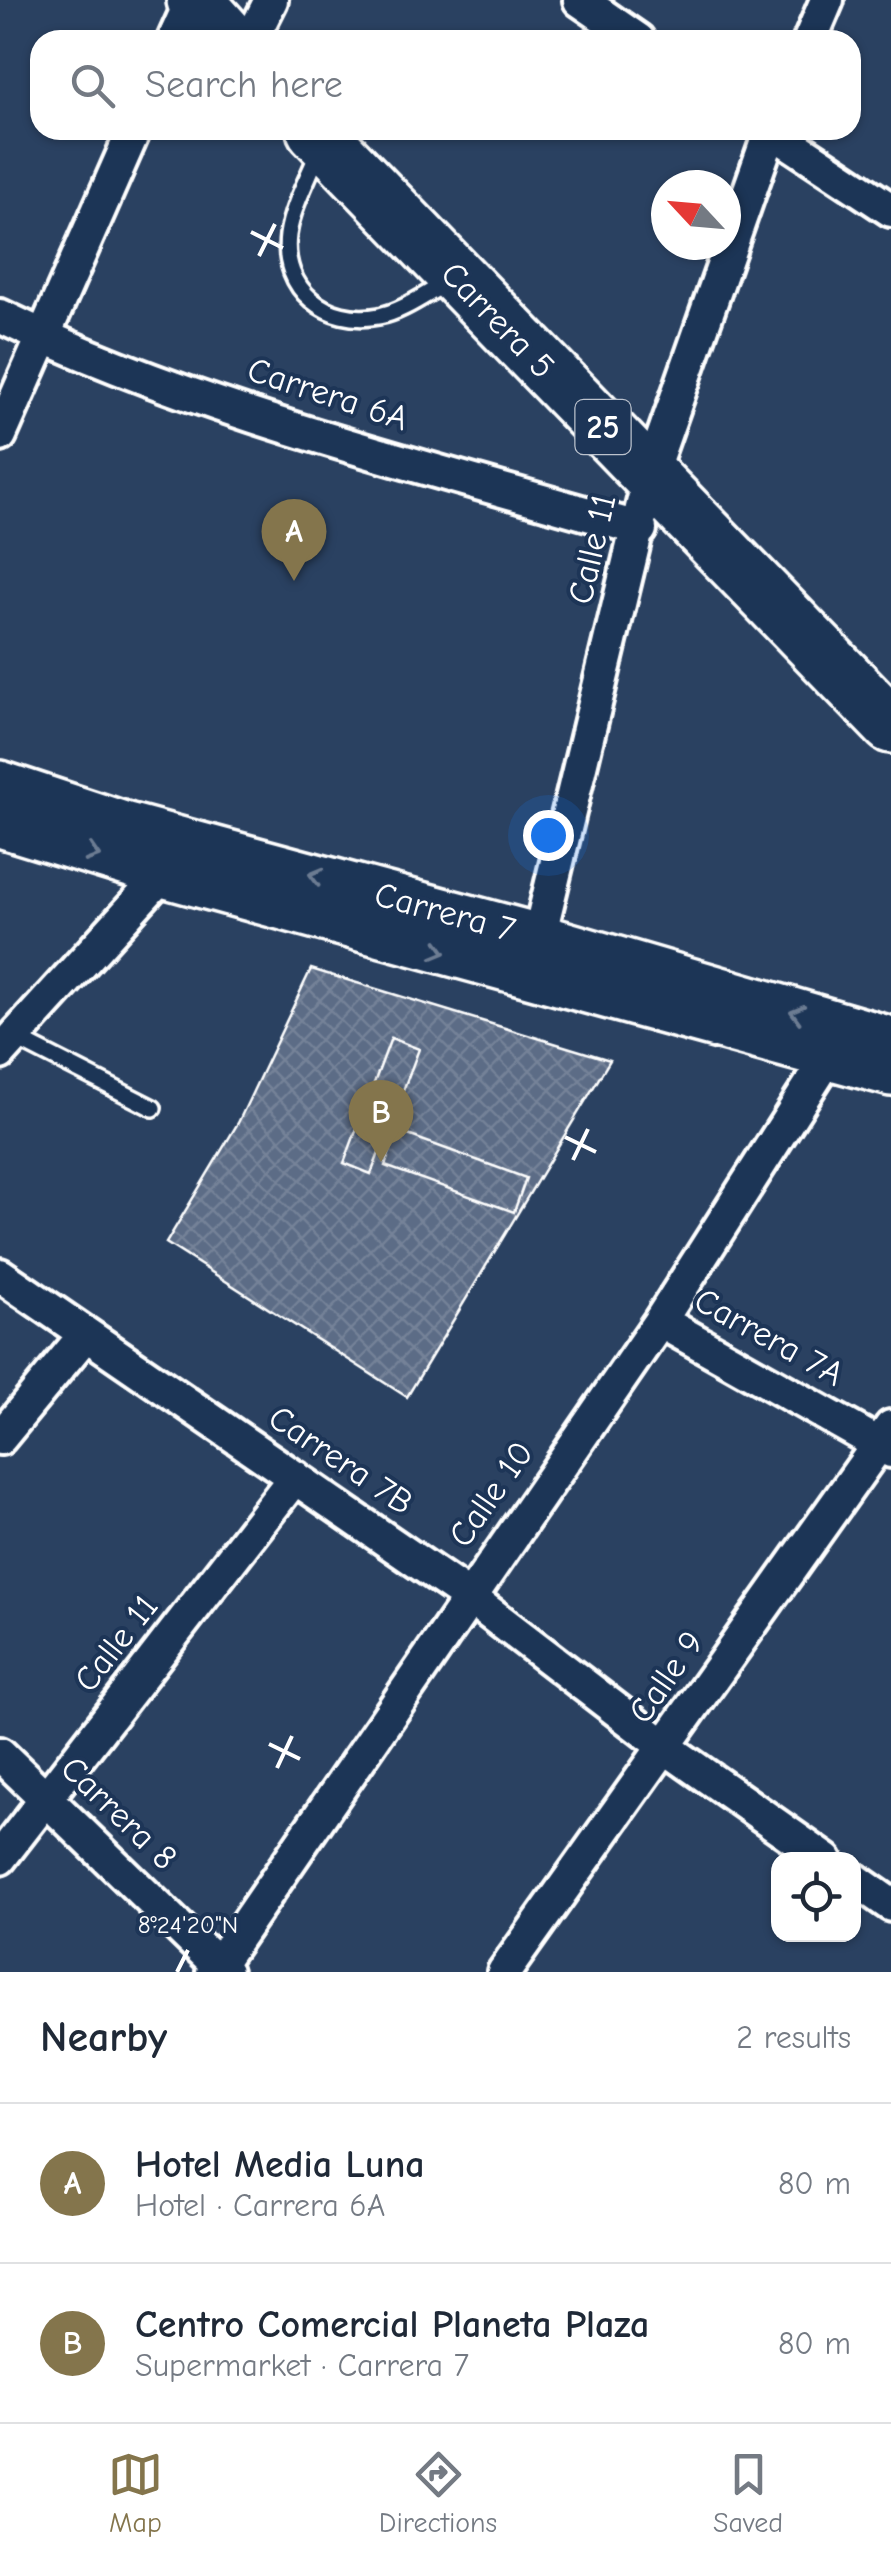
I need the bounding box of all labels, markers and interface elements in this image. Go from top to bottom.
search box [30,30,861,140]
icon: search [65,58,120,113]
text: Search here [145,63,343,107]
north arrow [651,170,741,260]
street label: Carrera 5 [432,253,564,387]
street label: Carrera 6A [242,349,414,439]
road number: 25 [576,400,630,454]
street label: Calle 11 [559,490,625,608]
pin: A [262,498,326,581]
your location [523,810,574,861]
one-way arrow [84,842,101,863]
one-way arrow [309,867,326,888]
street label: Carrera 7 [370,874,520,950]
one-way arrow [430,940,448,961]
one-way arrow [790,1004,807,1025]
pin: B [348,1080,414,1162]
street label: Carrera 7A [687,1279,851,1395]
street label: Carrera 7B [261,1397,421,1523]
street label: Calle 10 [440,1433,542,1555]
street label: Calle 11 [65,1586,167,1700]
street label: Calle 9 [620,1623,712,1731]
street label: Carrera 8 [53,1748,185,1878]
map controls [771,1852,861,1942]
button: locate [771,1852,861,1942]
text: 8°24'20"N [138,1910,238,1939]
text: Nearby [40,2013,167,2062]
text: 2 results [736,2019,851,2056]
text: Hotel Media Luna [135,2143,425,2187]
text: A [64,2165,81,2202]
text: 80 m [778,2165,851,2202]
text: Hotel · Carrera 6A [135,2187,385,2224]
text: Centro Comercial Planeta Plaza [135,2303,649,2347]
text: B [63,2325,82,2362]
text: 80 m [778,2325,851,2362]
text: Supermarket · Carrera 7 [135,2347,469,2384]
tab: Map [108,2447,163,2539]
tab: Directions [379,2447,497,2539]
tab: Saved [713,2447,783,2539]

